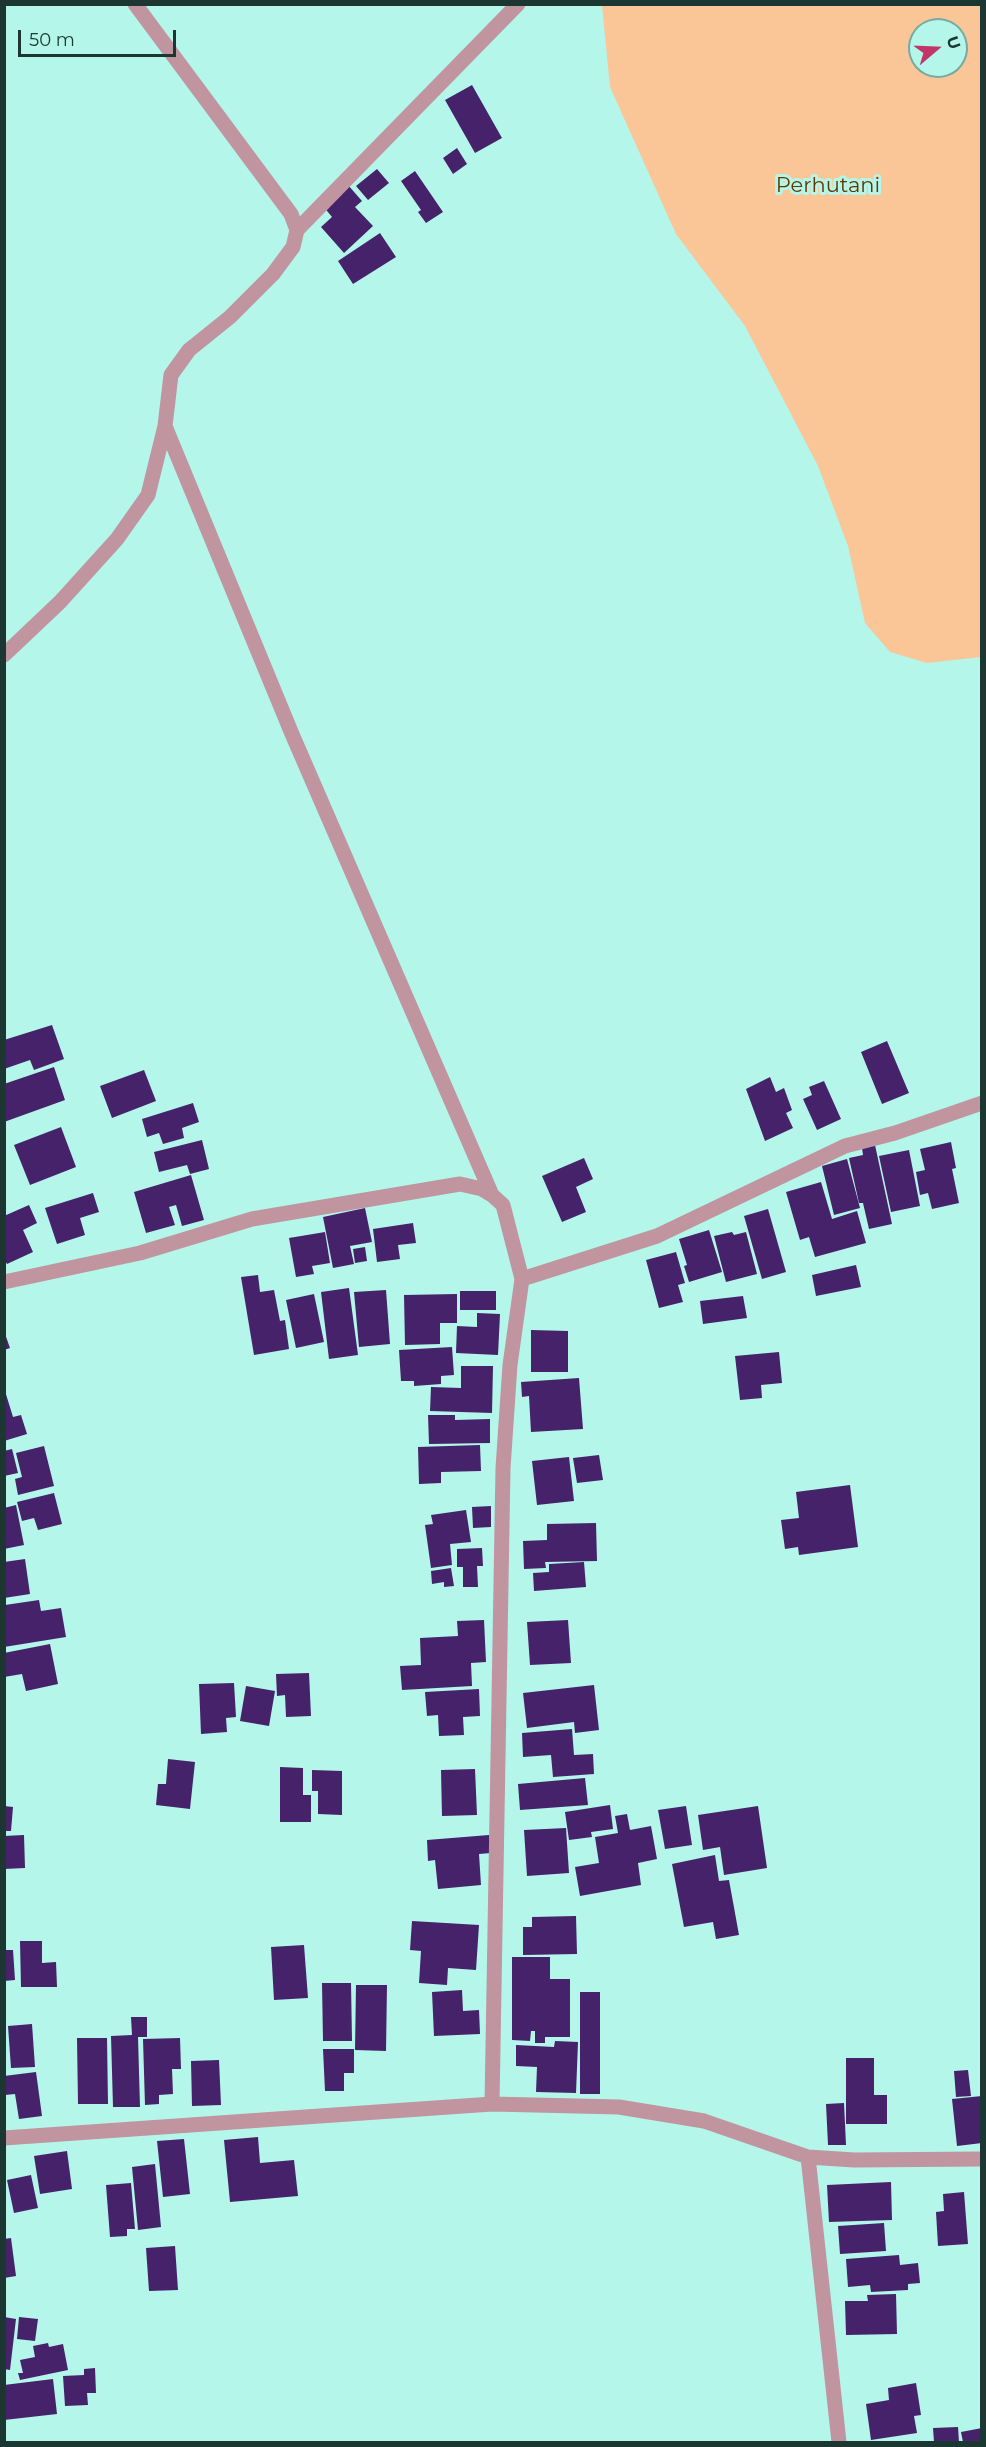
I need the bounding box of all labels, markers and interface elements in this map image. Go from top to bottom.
scale bar [21,18,178,56]
north arrow [908,18,968,78]
text: 50 m [29,29,75,51]
text: U [943,34,965,52]
park label: Perhutani [776,173,880,199]

